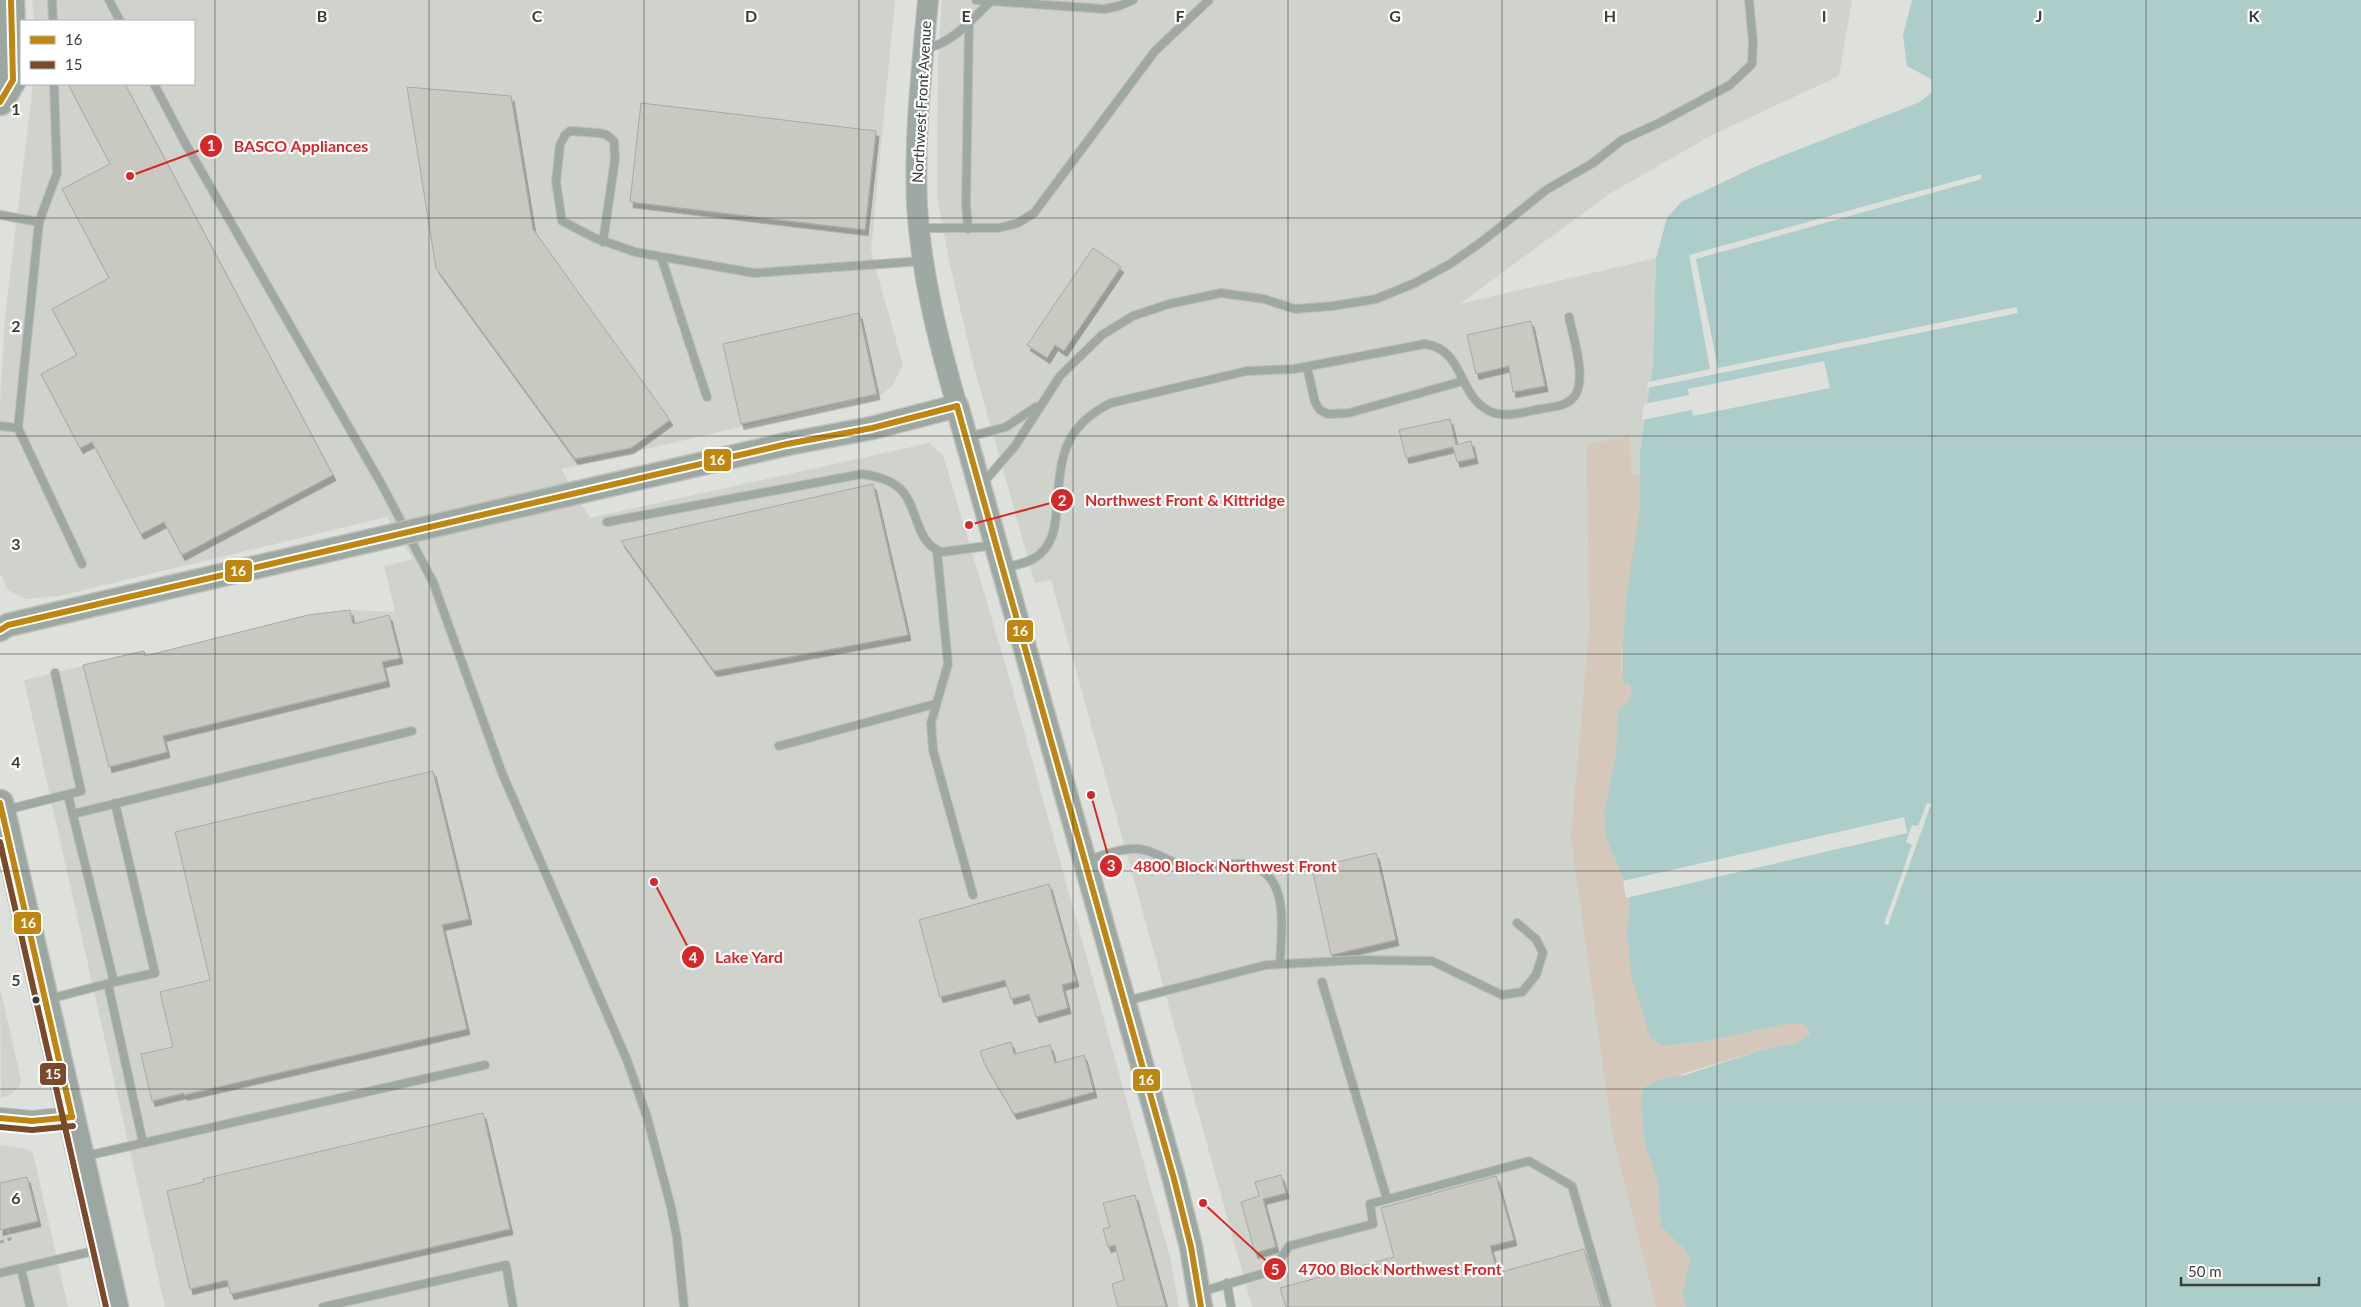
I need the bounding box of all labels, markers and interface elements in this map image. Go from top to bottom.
text: B [317,6,327,25]
text: C [532,6,543,25]
text: D [745,6,757,25]
text: E [961,6,971,25]
text: F [1175,6,1185,25]
text: G [1389,6,1401,25]
text: H [1604,6,1616,25]
text: I [1822,6,1826,25]
text: J [2036,6,2042,25]
text: K [2249,6,2261,25]
legend [20,20,195,85]
street label: Northwest Front Avenue [908,20,934,183]
text: 16 [65,30,83,48]
text: 15 [65,55,82,73]
text: 1 [11,99,21,118]
callout: BASCO Appliances [198,130,378,161]
text: 1 [207,136,215,154]
text: BASCO Appliances [234,136,368,155]
text: 2 [11,316,21,335]
line badge: 16 [703,448,732,472]
text: 16 [709,451,725,468]
callout: Northwest Front & Kittridge [1050,485,1295,516]
text: Northwest Front & Kittridge [1085,490,1285,509]
text: 2 [1058,491,1067,509]
text: 3 [11,534,21,553]
line badge: 16 [224,559,253,583]
text: 16 [230,562,246,579]
line badge: 16 [1006,619,1034,643]
text: 16 [1012,622,1028,639]
text: 4 [11,752,21,771]
callout: 4800 Block Northwest Front [1099,850,1347,881]
text: 3 [1107,856,1115,874]
text: 4800 Block Northwest Front [1133,856,1337,875]
line badge: 16 [13,911,42,935]
text: 16 [20,914,36,931]
callout: Lake Yard [680,942,794,973]
text: Lake Yard [715,947,783,966]
text: 4 [689,948,698,966]
text: 5 [11,970,21,989]
unlabelled marker [31,995,41,1005]
line badge: 15 [39,1062,67,1086]
text: 15 [45,1065,61,1082]
line badge: 16 [1132,1068,1161,1092]
text: 16 [1138,1071,1154,1088]
text: 6 [11,1188,21,1207]
callout: 4700 Block Northwest Front [1263,1254,1511,1285]
scale bar [2181,1254,2318,1286]
text: 4700 Block Northwest Front [1298,1259,1502,1278]
text: 5 [1271,1260,1279,1278]
text: 50 m [2188,1262,2222,1280]

